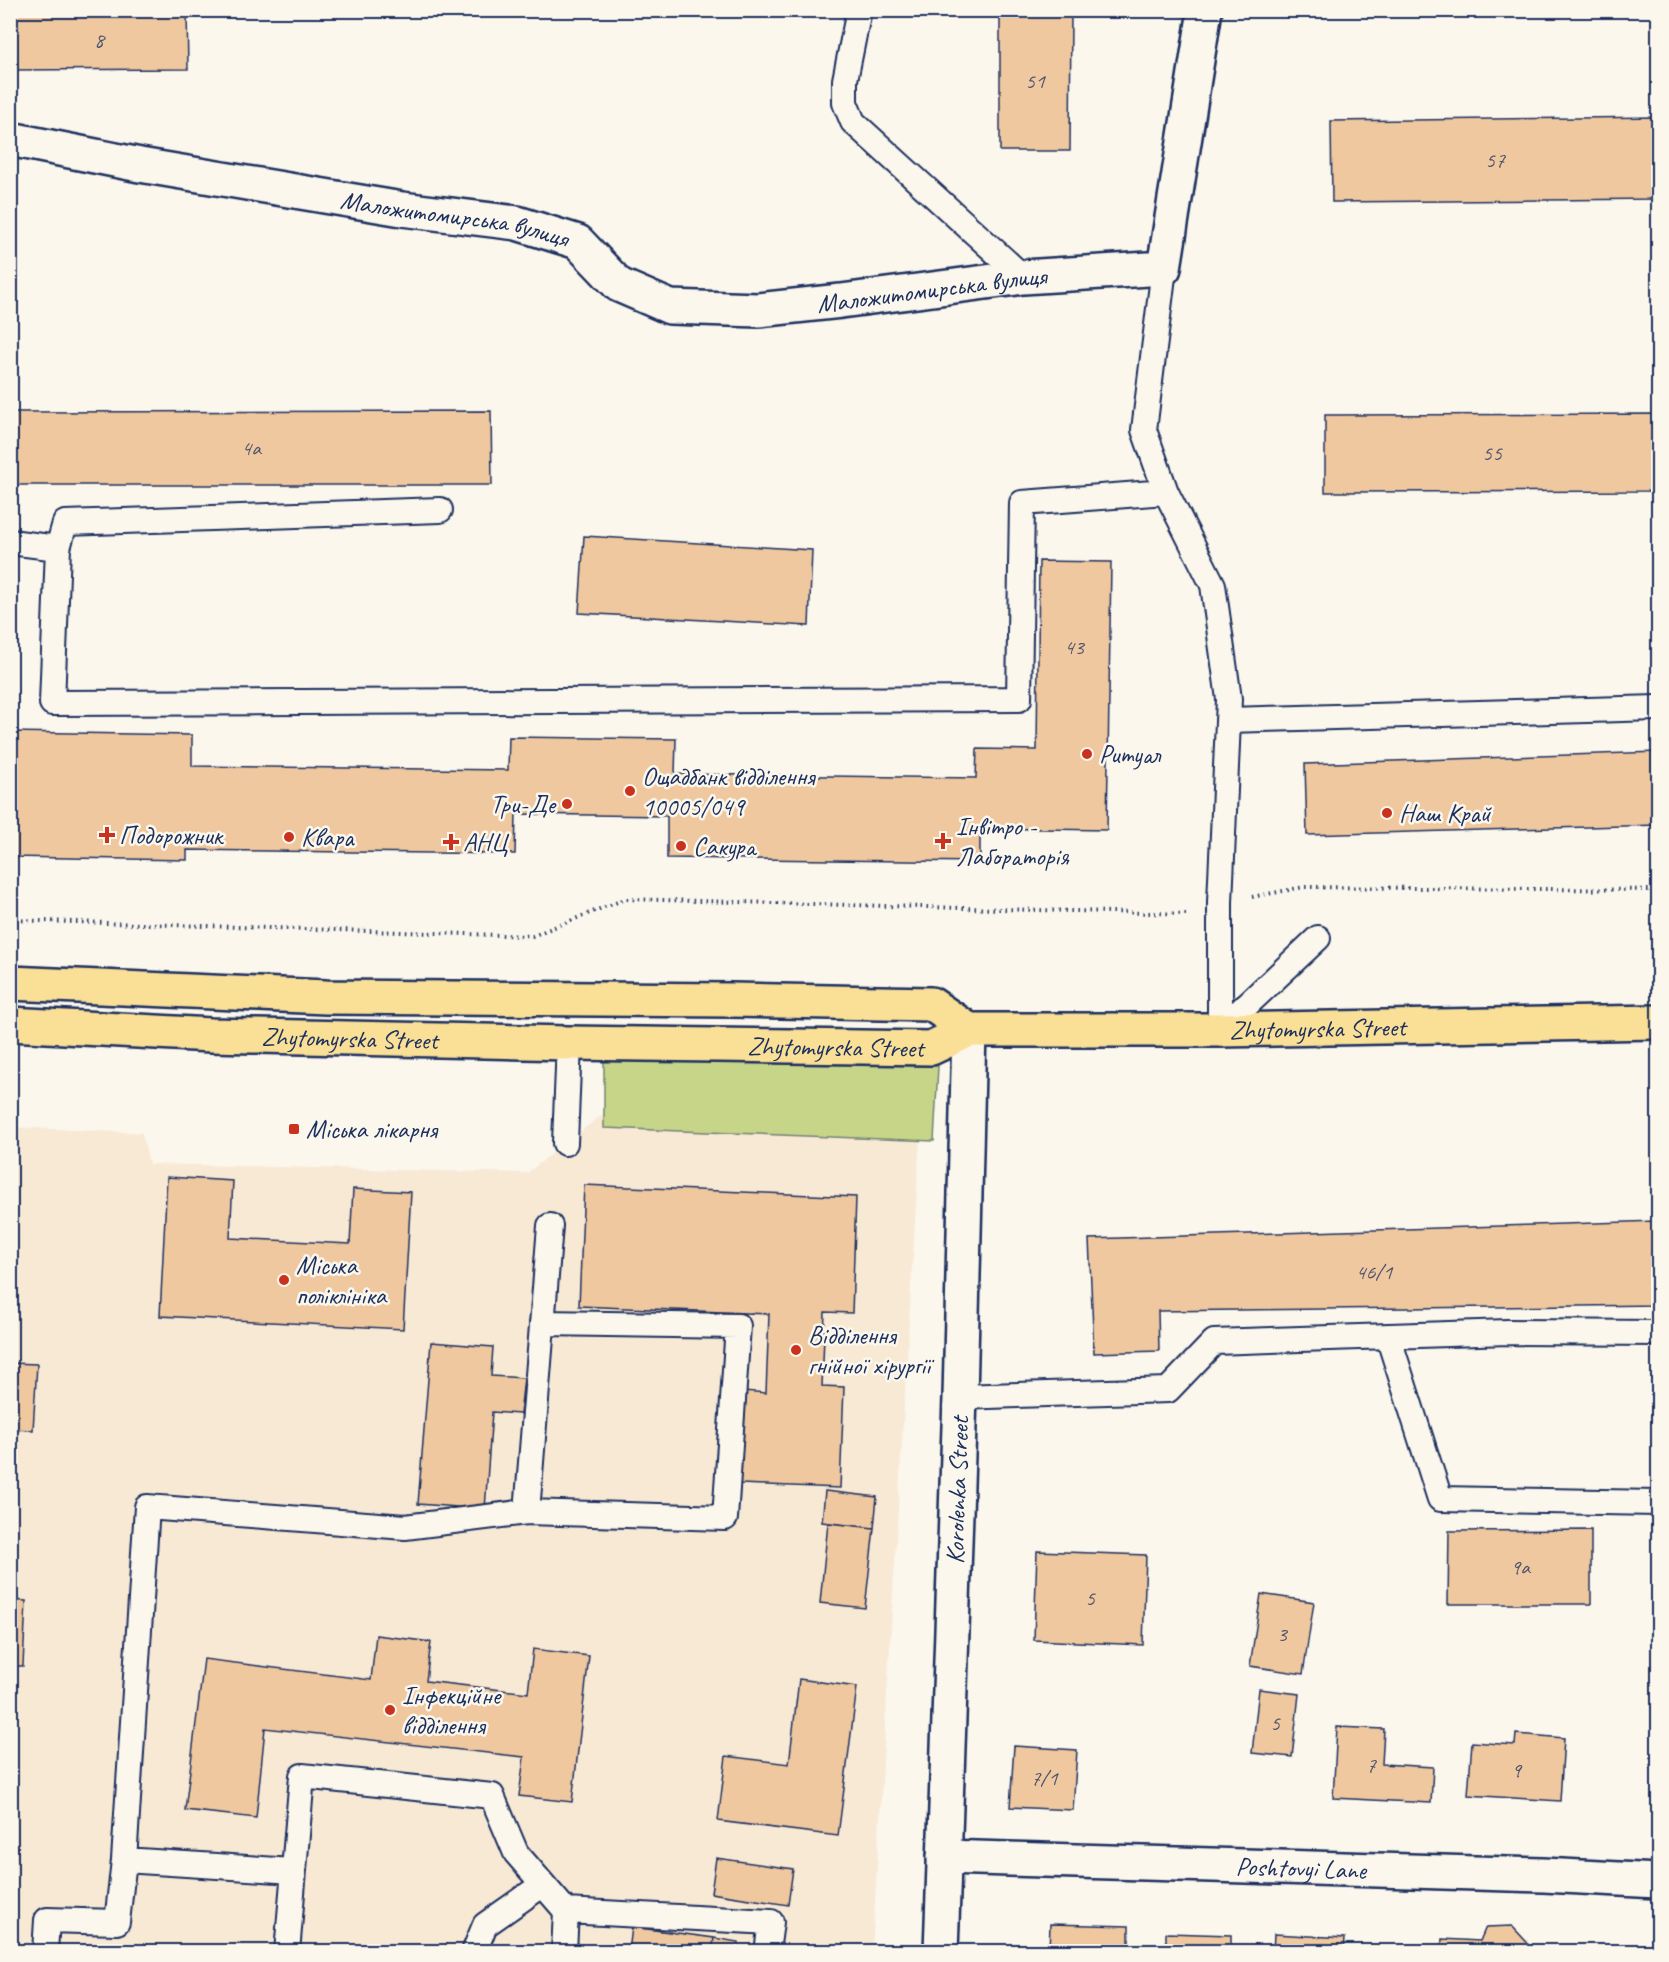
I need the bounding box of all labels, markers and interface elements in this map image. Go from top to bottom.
house number: 8 [94,26,106,54]
house number: 51 [1025,67,1046,95]
house number: 57 [1485,146,1506,174]
street label: Маложитомирська вулиця [338,182,575,255]
street label: Маложитомирська вулиця [815,259,1050,320]
house number: 4а [241,434,262,462]
house number: 55 [1482,439,1503,467]
house number: 43 [1064,633,1086,661]
place label: Ритуал [1099,738,1162,771]
marker: Ритуал [1080,747,1094,761]
place label: Ощадбанк відділення 10005/049 [642,760,816,823]
marker: Ощадбанк відділення 10005/049 [623,784,637,798]
place label: Три-Де [490,788,558,821]
marker: Три-Де [560,797,574,811]
place label: Наш Край [1399,797,1493,830]
marker: Наш Край [1380,806,1394,820]
place label: Інвітро - Лабораторія [956,810,1070,873]
place label: Подорожник [119,819,225,852]
place label: Квара [301,821,355,854]
place label: АНЦ [463,826,509,859]
marker: Подорожник [100,828,114,842]
marker: Квара [282,830,296,844]
place label: Сакура [693,830,757,863]
marker: Інвітро - Лабораторія [934,832,952,850]
marker: АНЦ [444,835,458,849]
marker: Сакура [674,839,688,853]
street label: Zhytomyrska Street [1229,1010,1408,1046]
street label: Zhytomyrska Street [261,1020,441,1057]
street label: Zhytomyrska Street [747,1029,926,1064]
place label: Міська лікарня [306,1113,439,1146]
marker: Міська лікарня [287,1122,301,1136]
place label: Міська поліклініка [296,1249,388,1312]
house number: 46/1 [1356,1258,1394,1286]
marker: Міська поліклініка [277,1273,291,1287]
place label: Відділення гнійної хірургії [808,1319,935,1382]
marker: Відділення гнійної хірургії [789,1343,803,1357]
street label: Korolenka Street [938,1414,976,1564]
house number: 9а [1510,1553,1531,1581]
house number: 5 [1085,1584,1096,1612]
house number: 3 [1277,1620,1289,1648]
place label: Інфекційне відділення [402,1679,503,1742]
marker: Інфекційне відділення [383,1703,397,1717]
house number: 5 [1270,1709,1281,1737]
house number: 7 [1366,1751,1377,1779]
house number: 9 [1511,1756,1523,1784]
house number: 7/1 [1030,1764,1059,1792]
street label: Poshtovyi Lane [1235,1849,1368,1886]

